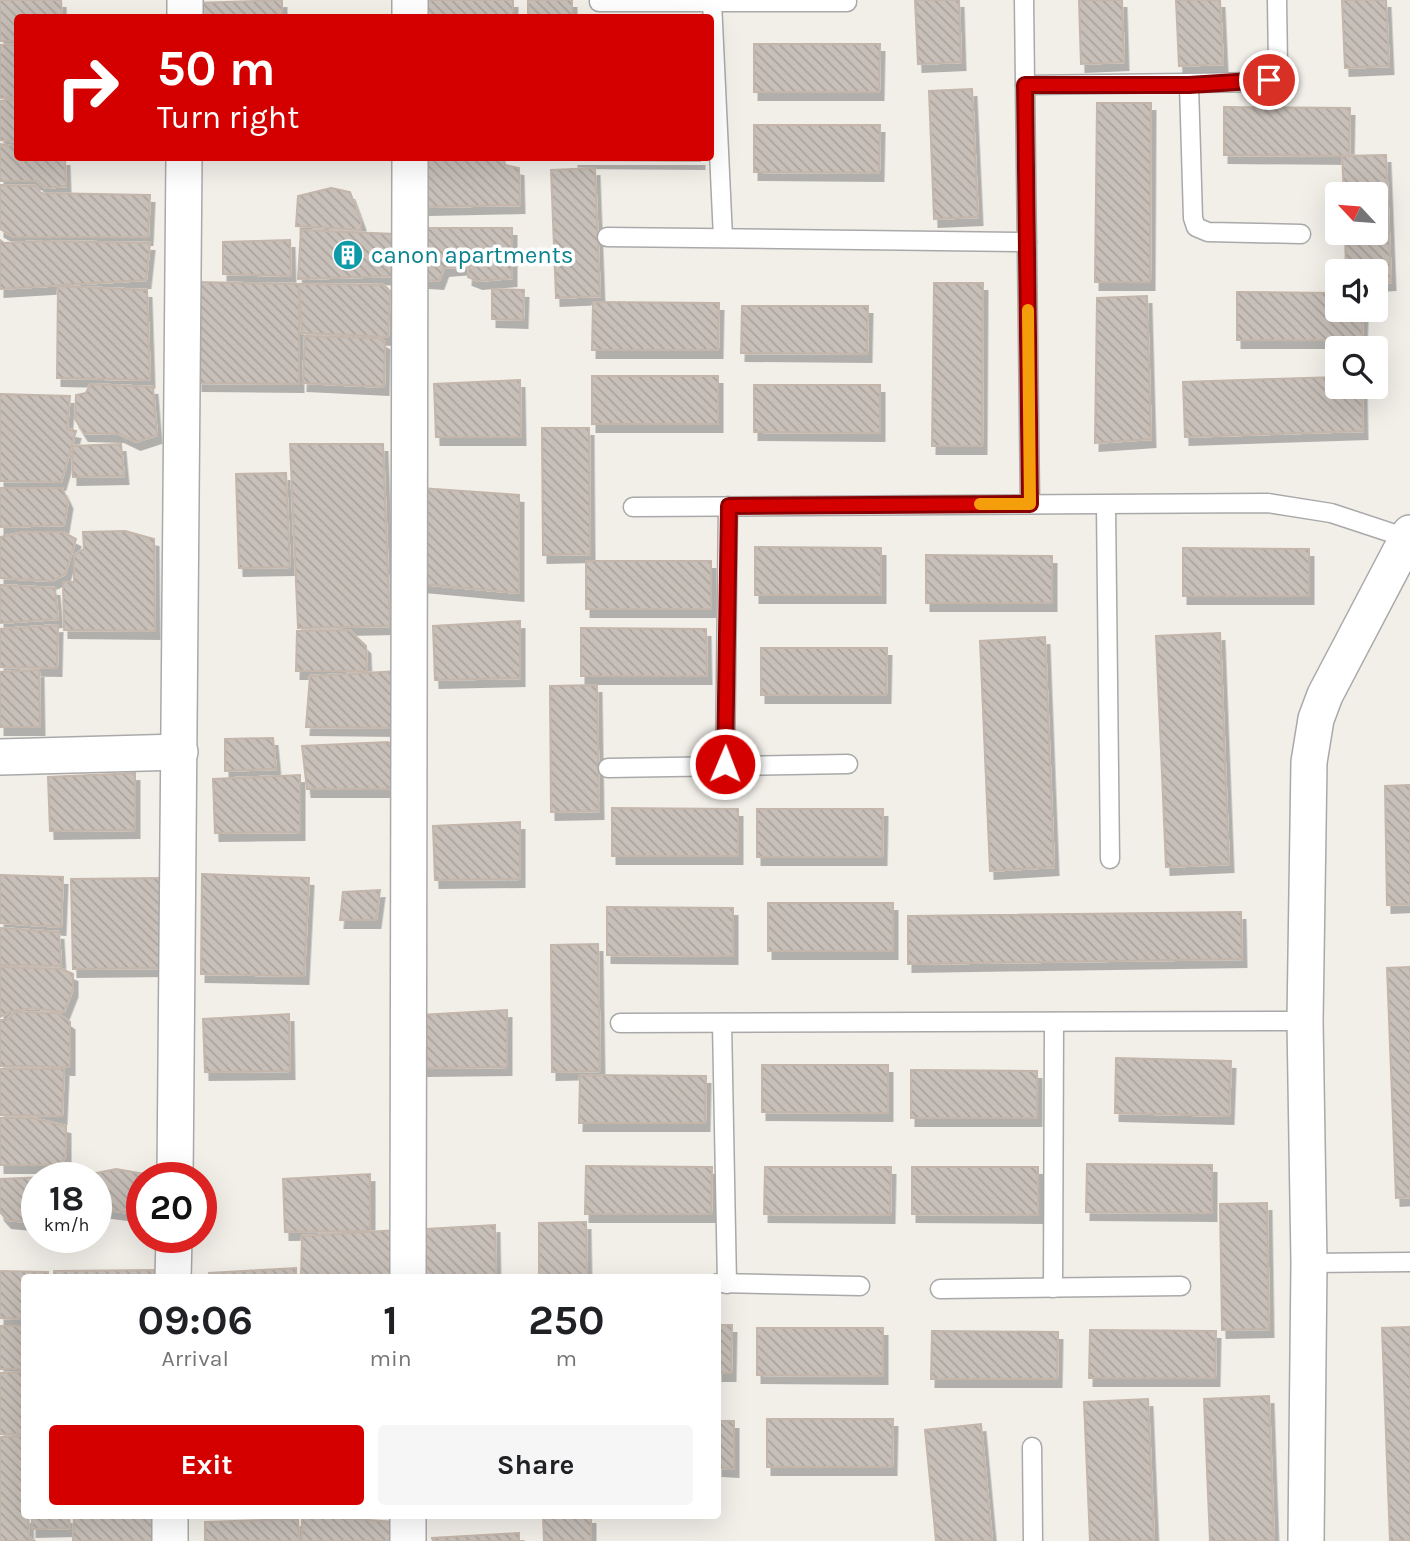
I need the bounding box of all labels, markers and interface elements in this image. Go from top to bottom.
text: 50 m [157,40,275,97]
icon: right [42,42,133,133]
pin [1239,50,1299,110]
icon: arrive [1250,61,1288,99]
text: Turn right [157,99,299,136]
north arrow [1325,182,1388,245]
map controls [1325,182,1388,399]
building icon: canon apartments [331,238,365,272]
place label: canon apartments [371,241,573,269]
button: sound [1325,259,1388,322]
button: search [1325,336,1388,399]
position arrow [688,727,762,801]
speed limit sign: 20 [126,1162,217,1253]
text: 18 [49,1178,84,1219]
text: km/h [44,1214,89,1236]
text: 09:06 [137,1295,253,1345]
text: 1 [383,1295,398,1345]
text: 250 [528,1295,605,1345]
text: Arrival [162,1345,229,1372]
text: min [369,1345,412,1372]
text: m [556,1345,577,1372]
button: Exit [49,1425,364,1505]
button: Share [378,1425,693,1505]

